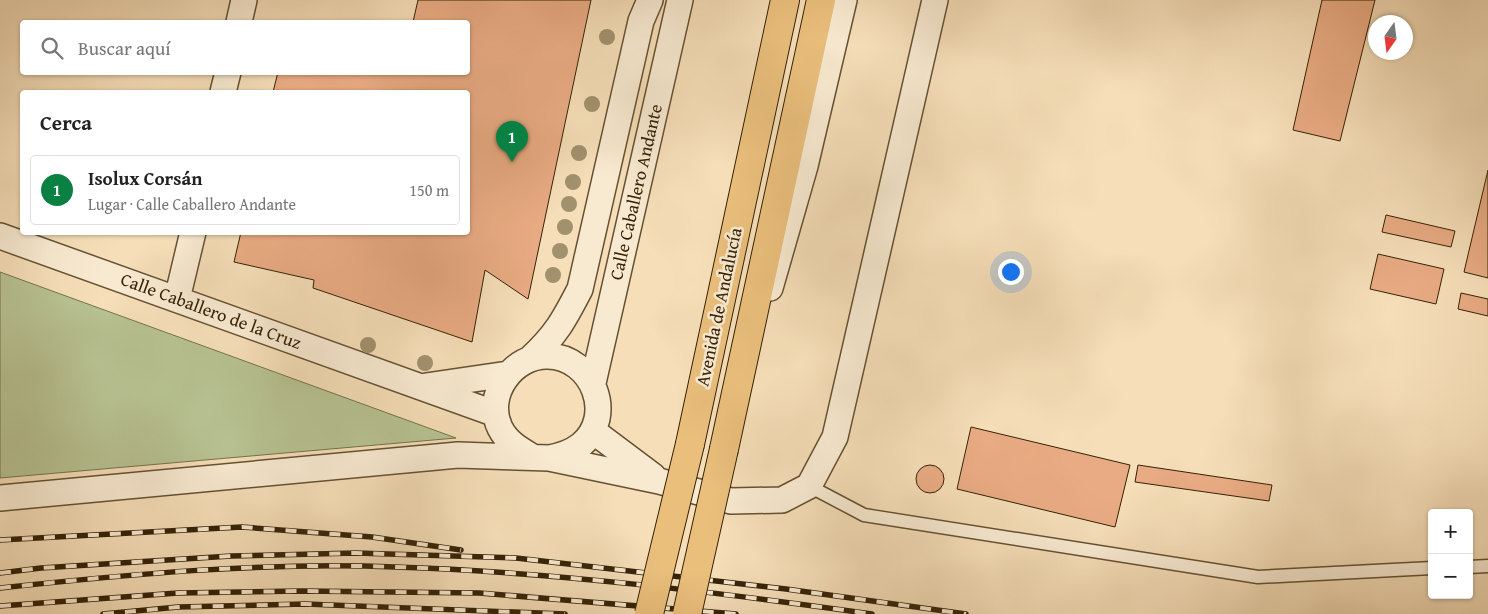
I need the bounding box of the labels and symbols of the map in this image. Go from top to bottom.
north arrow [1368,15,1413,60]
street label: Calle Caballero Andante [602,101,669,283]
pin: 1 [496,121,528,162]
street label: Avenida de Andalucía [688,225,749,389]
your location [998,259,1024,285]
street label: Calle Caballero de la Cruz [117,265,305,356]

